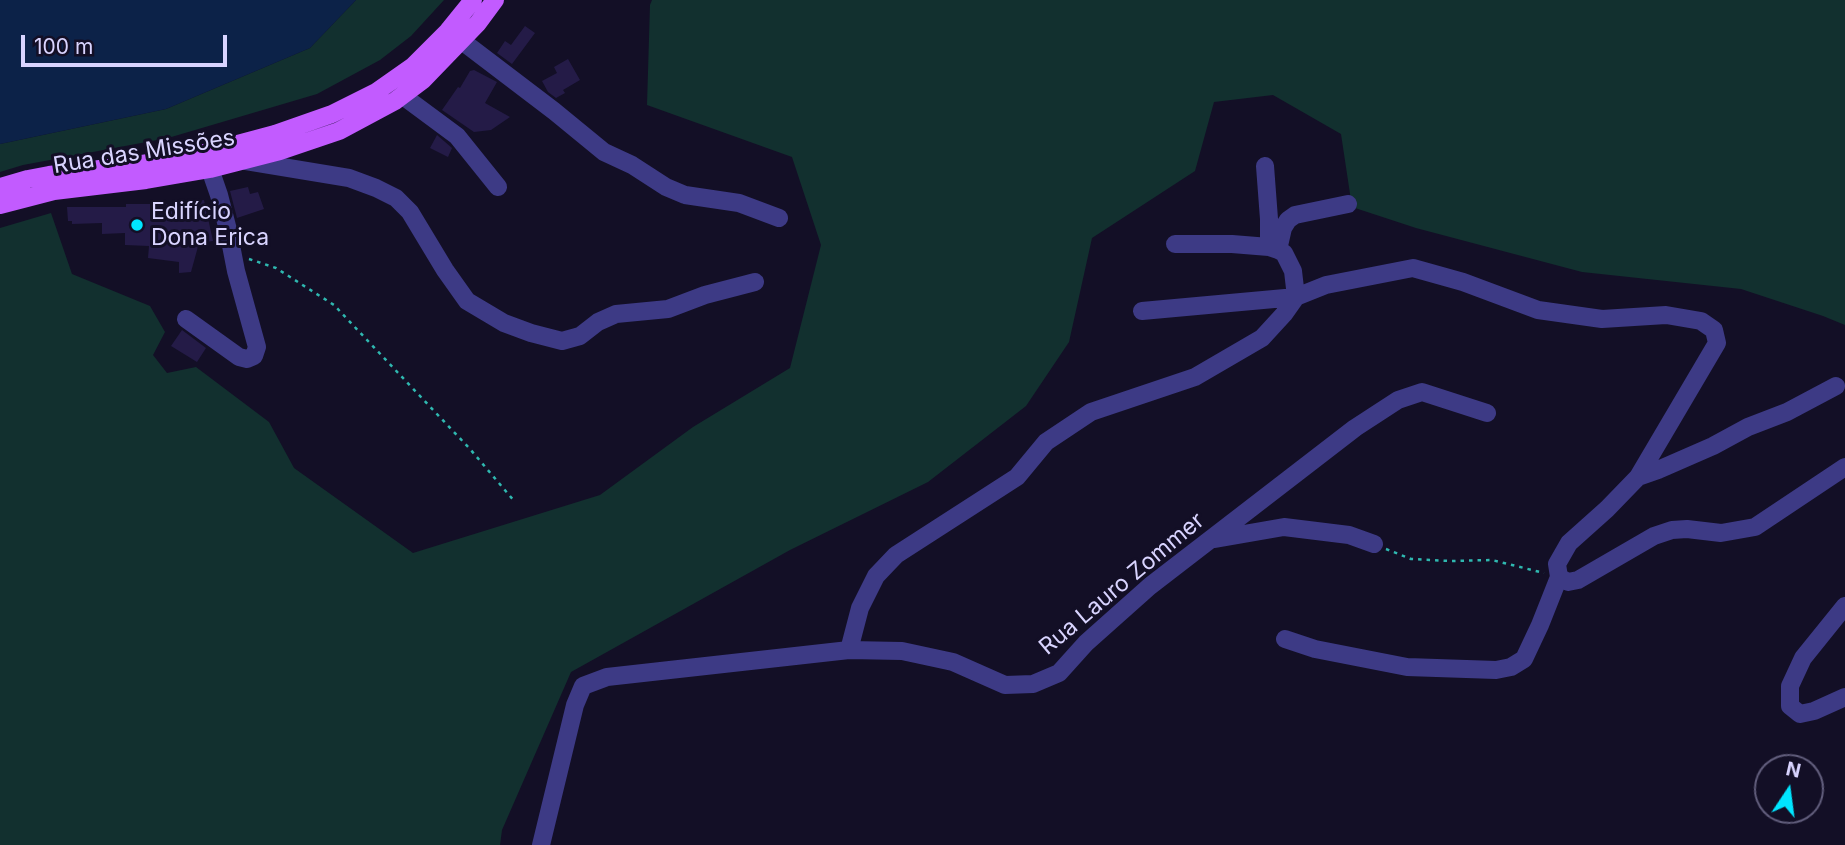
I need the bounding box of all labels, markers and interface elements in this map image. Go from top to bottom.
scale bar [24,21,231,65]
text: 100 m [34,34,93,59]
street label: Rua das Missões [51,124,237,180]
place label: Edifício Dona Erica [151,198,269,252]
marker: Edifício Dona Erica [129,217,145,233]
street label: Rua Lauro Zommer [1034,507,1210,661]
north arrow [1754,754,1824,824]
text: N [1784,757,1803,783]

